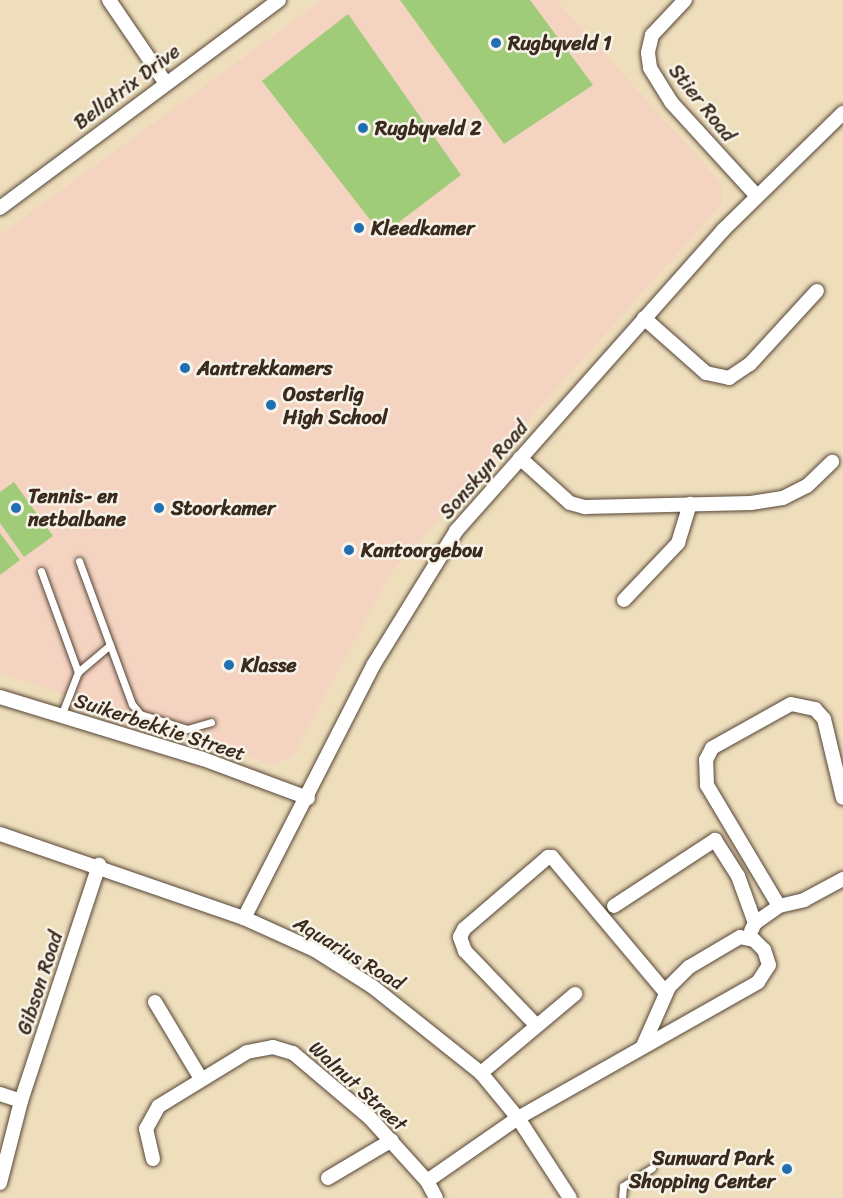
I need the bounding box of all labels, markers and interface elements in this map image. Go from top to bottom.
place label: Rugbyveld 1 [508,31,611,55]
marker: Rugbyveld 1 [489,36,503,50]
street label: Bellatrix Drive [69,39,185,135]
street label: Stier Road [663,59,741,147]
place label: Rugbyveld 2 [375,116,481,140]
marker: Rugbyveld 2 [356,121,370,135]
place label: Kleedkamer [371,216,474,240]
marker: Kleedkamer [352,221,366,235]
place label: Aantrekkamers [197,356,332,380]
marker: Aantrekkamers [178,361,192,375]
place label: Oosterlig High School [283,382,387,429]
marker: Oosterlig High School [264,398,278,412]
street label: Sonskyn Road [435,416,533,524]
place label: Tennis- en netbalbane [28,484,126,531]
place label: Stoorkamer [171,496,275,520]
marker: Tennis- en netbalbane [9,501,23,515]
marker: Stoorkamer [152,501,166,515]
place label: Kantoorgebou [361,538,483,562]
marker: Kantoorgebou [342,543,356,557]
place label: Klasse [241,653,297,677]
marker: Klasse [222,658,236,672]
street label: Suikerbekkie Street [72,688,248,766]
street label: Aquarius Road [290,911,408,995]
street label: Gibson Road [12,928,68,1038]
street label: Walnut Street [304,1036,412,1136]
place label: Sunward Park Shopping Center [628,1146,775,1193]
marker: Sunward Park Shopping Center [780,1162,794,1176]

